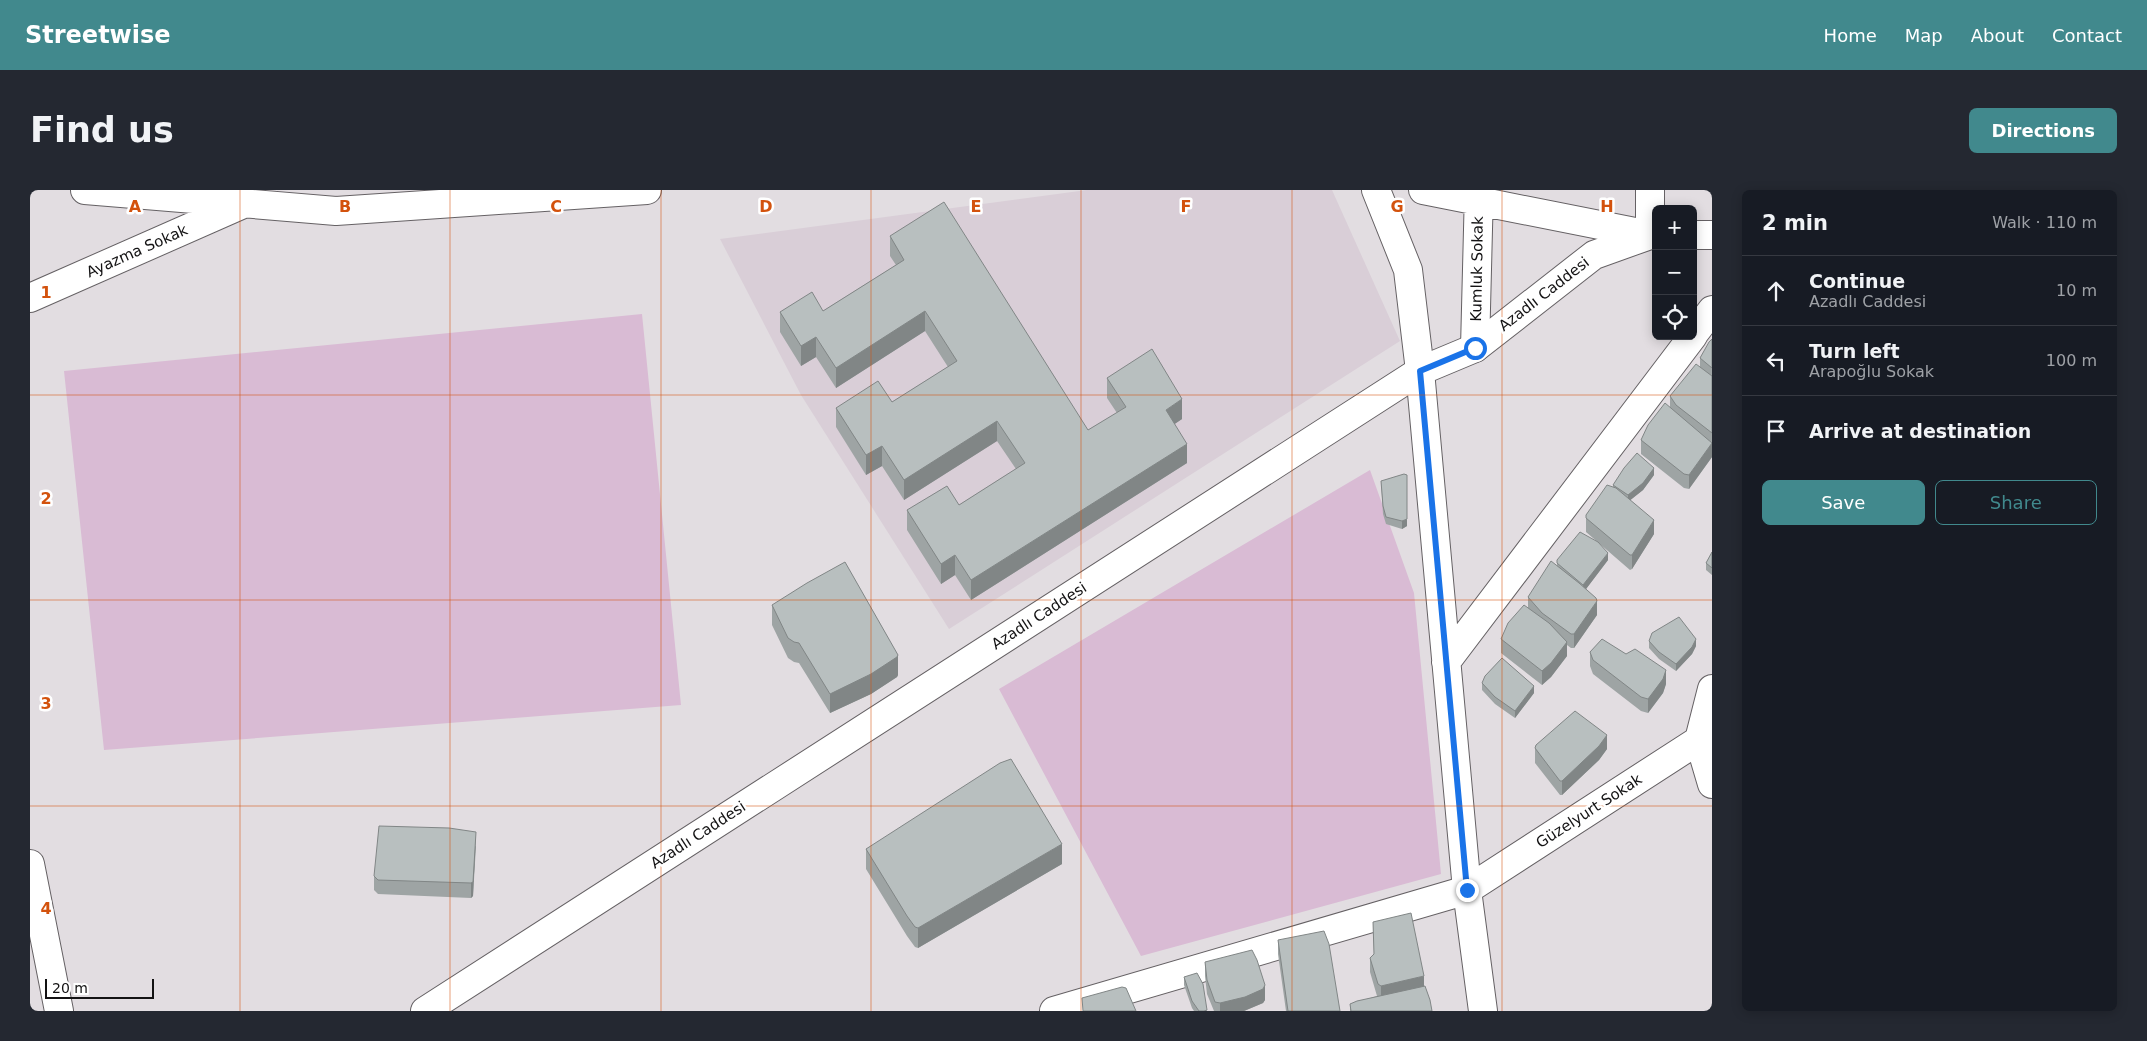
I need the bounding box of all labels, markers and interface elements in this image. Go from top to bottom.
text: Streetwise [25,21,171,49]
text: Home [1824,25,1877,46]
text: Map [1905,25,1943,46]
text: About [1971,25,2024,46]
text: Contact [2052,25,2122,46]
button: Directions [1969,108,2117,153]
text: Find us [30,110,174,150]
text: A [129,197,142,216]
text: B [339,197,351,216]
text: C [550,197,562,216]
text: D [759,197,773,216]
text: E [971,197,981,216]
text: F [1181,197,1191,216]
text: G [1390,197,1404,216]
text: H [1600,197,1614,216]
map controls [1652,205,1697,340]
button: + [1652,205,1697,250]
text: 2 min [1762,211,1828,235]
text: Walk · 110 m [1992,213,2097,232]
street label: Kumluk Sokak [1467,216,1487,322]
street label: Ayazma Sokak [84,221,191,281]
button: − [1652,250,1697,295]
street label: Azadlı Caddesi [1495,253,1593,335]
text: Continue [1809,270,1905,292]
icon: ahead [1762,277,1790,305]
text: 10 m [2056,281,2097,300]
text: 1 [40,283,52,302]
text: Azadlı Caddesi [1809,292,1926,311]
button: locate [1652,295,1697,340]
route start [1464,337,1487,360]
text: Turn left [1809,340,1900,362]
icon: left [1762,347,1790,375]
text: 100 m [2046,351,2097,370]
text: Arapoğlu Sokak [1809,362,1934,381]
icon: arrive [1762,417,1790,445]
text: Arrive at destination [1809,420,2031,442]
button: Save [1762,480,1925,525]
button: Share [1935,480,2097,525]
text: 2 [40,489,52,508]
street label: Azadlı Caddesi [988,579,1090,653]
text: 3 [40,694,52,713]
street label: Güzelyurt Sokak [1533,770,1646,852]
street label: Azadlı Caddesi [647,798,749,872]
route end [1456,879,1479,902]
text: 4 [40,899,52,918]
scale bar [45,976,154,999]
text: 20 m [52,980,88,996]

